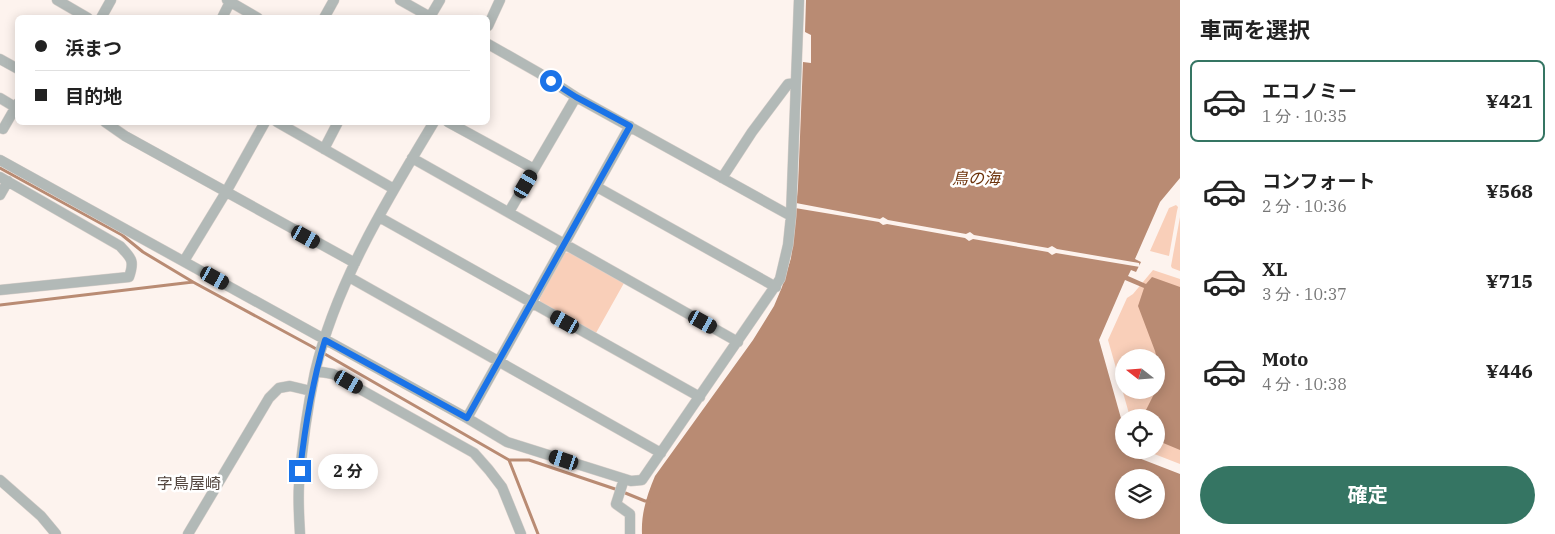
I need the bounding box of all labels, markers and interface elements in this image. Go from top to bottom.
text: 車両を選択 [1200,15,1310,44]
text: 浜まつ [65,36,122,60]
route start [540,70,562,92]
icon: car [1202,79,1247,124]
text: エコノミー [1262,79,1357,103]
text: 目的地 [65,84,122,108]
text: ¥421 [1486,89,1533,113]
text: 1 分 · 10:35 [1262,106,1347,126]
car [512,167,539,201]
water label: 鳥の海 [952,168,1003,188]
icon: car [1202,169,1247,214]
text: コンフォート [1262,169,1375,193]
text: ¥568 [1486,179,1533,203]
text: 2 分 · 10:36 [1262,196,1347,216]
car [289,223,322,251]
text: XL [1262,257,1288,281]
icon: car [1202,259,1247,304]
car [198,264,231,292]
text: ¥715 [1486,269,1533,293]
text: 3 分 · 10:37 [1262,284,1347,304]
car [548,308,581,336]
car [686,308,719,336]
text: Moto [1262,347,1308,371]
north arrow [1115,349,1165,399]
map controls [1115,349,1165,519]
icon: car [1202,349,1247,394]
text: ¥446 [1486,359,1533,383]
car [332,368,365,396]
text: 4 分 · 10:38 [1262,374,1347,394]
button: locate [1115,409,1165,459]
car [547,448,580,472]
callout: 2 分 [318,454,378,488]
route end [289,460,311,482]
text: 2 分 [333,461,363,481]
button: 確定 [1200,466,1535,524]
button: layers [1115,469,1165,519]
district label: 字鳥屋崎 [157,473,221,493]

